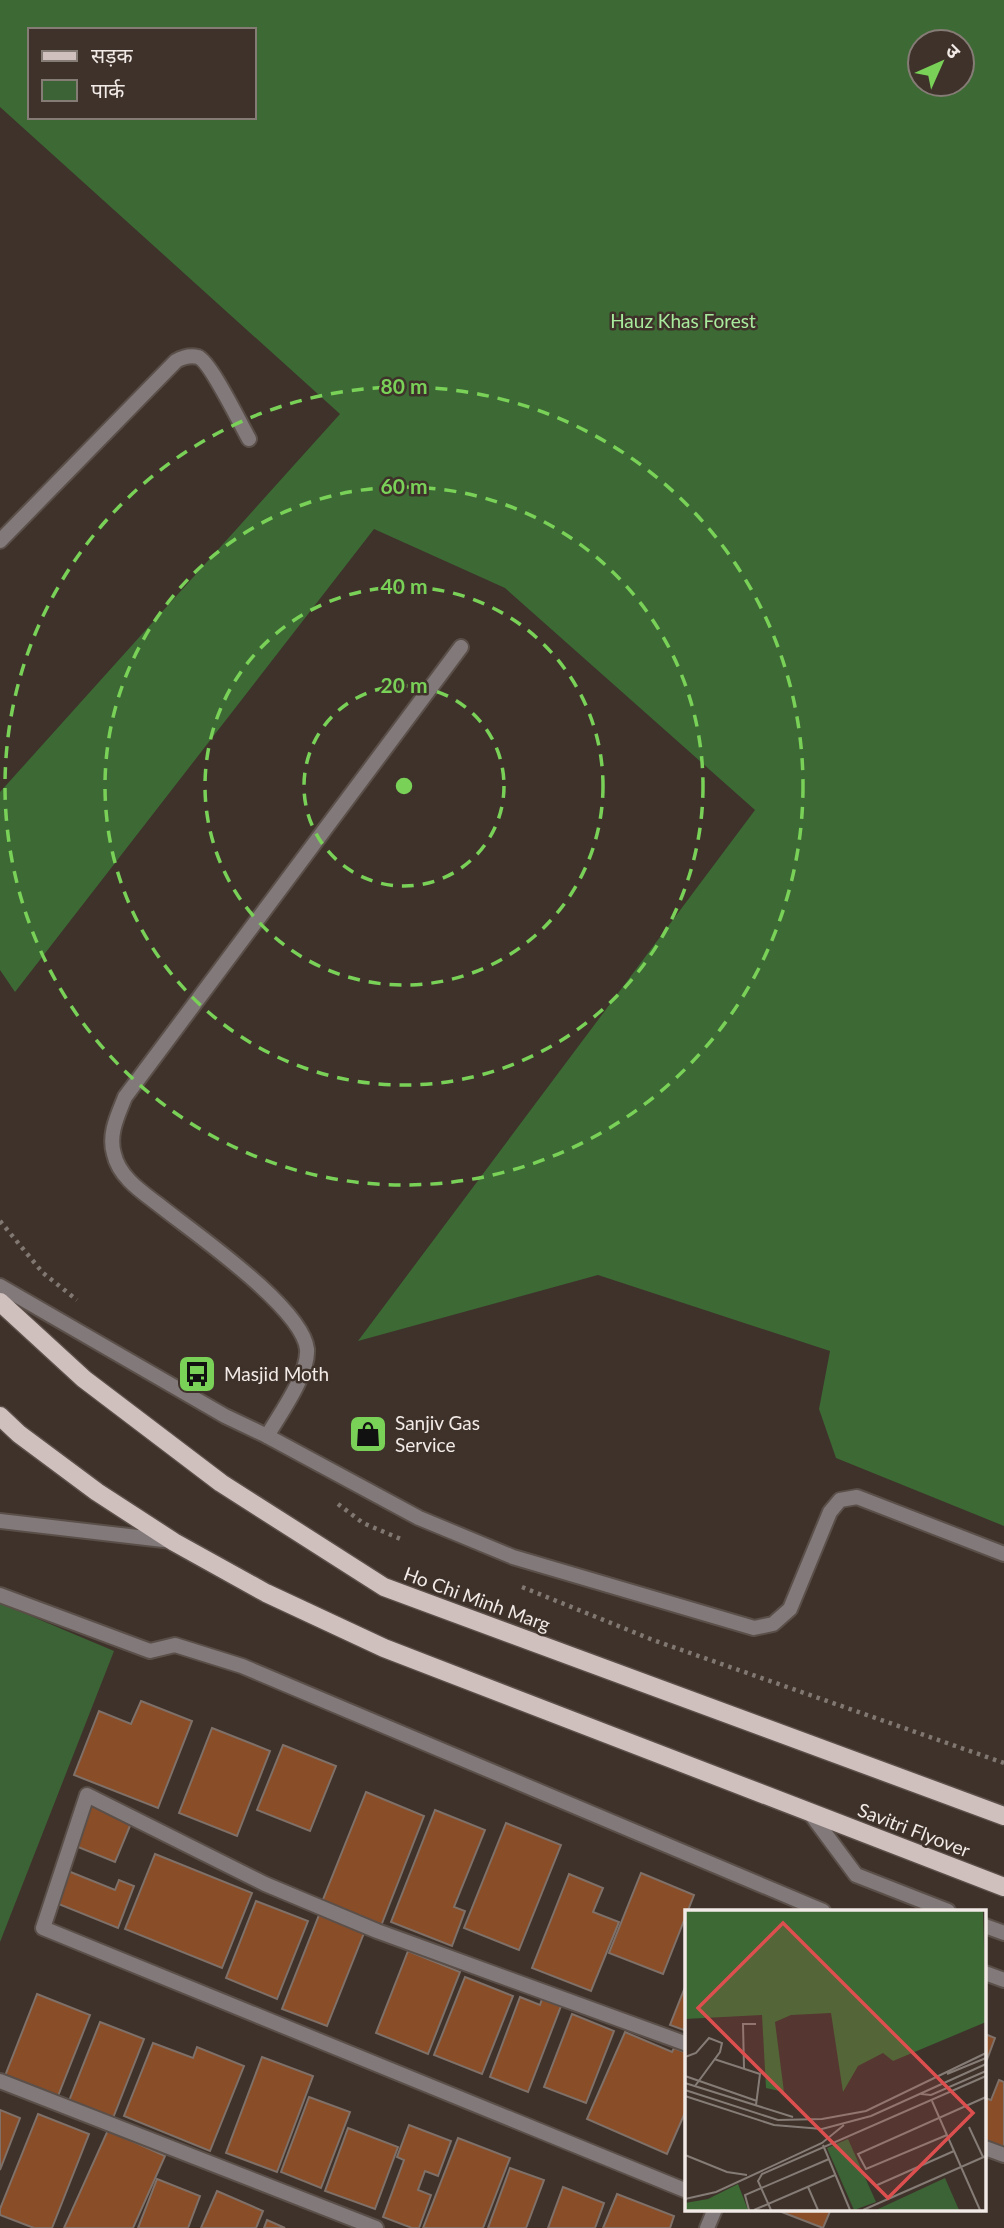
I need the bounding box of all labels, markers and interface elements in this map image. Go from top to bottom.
legend [28,28,256,119]
north arrow [906,28,976,98]
text: उ [941,39,966,63]
text: सड़क [91,42,133,67]
text: पार्क [91,77,125,102]
park label: Hauz Khas Forest [610,309,756,332]
text: 80 m [380,373,428,398]
text: 60 m [380,473,428,498]
text: 40 m [380,573,428,598]
text: 20 m [380,672,428,697]
centre of rings [392,774,416,798]
bus stop icon: Masjid Moth [176,1353,218,1395]
place label: Masjid Moth [224,1362,329,1385]
place label: Sanjiv Gas Service [395,1411,480,1456]
shop icon: Sanjiv Gas Service [347,1413,389,1455]
street label: Ho Chi Minh Marg [401,1561,554,1636]
street label: Savitri Flyover [855,1798,974,1862]
inset map [685,1910,986,2210]

